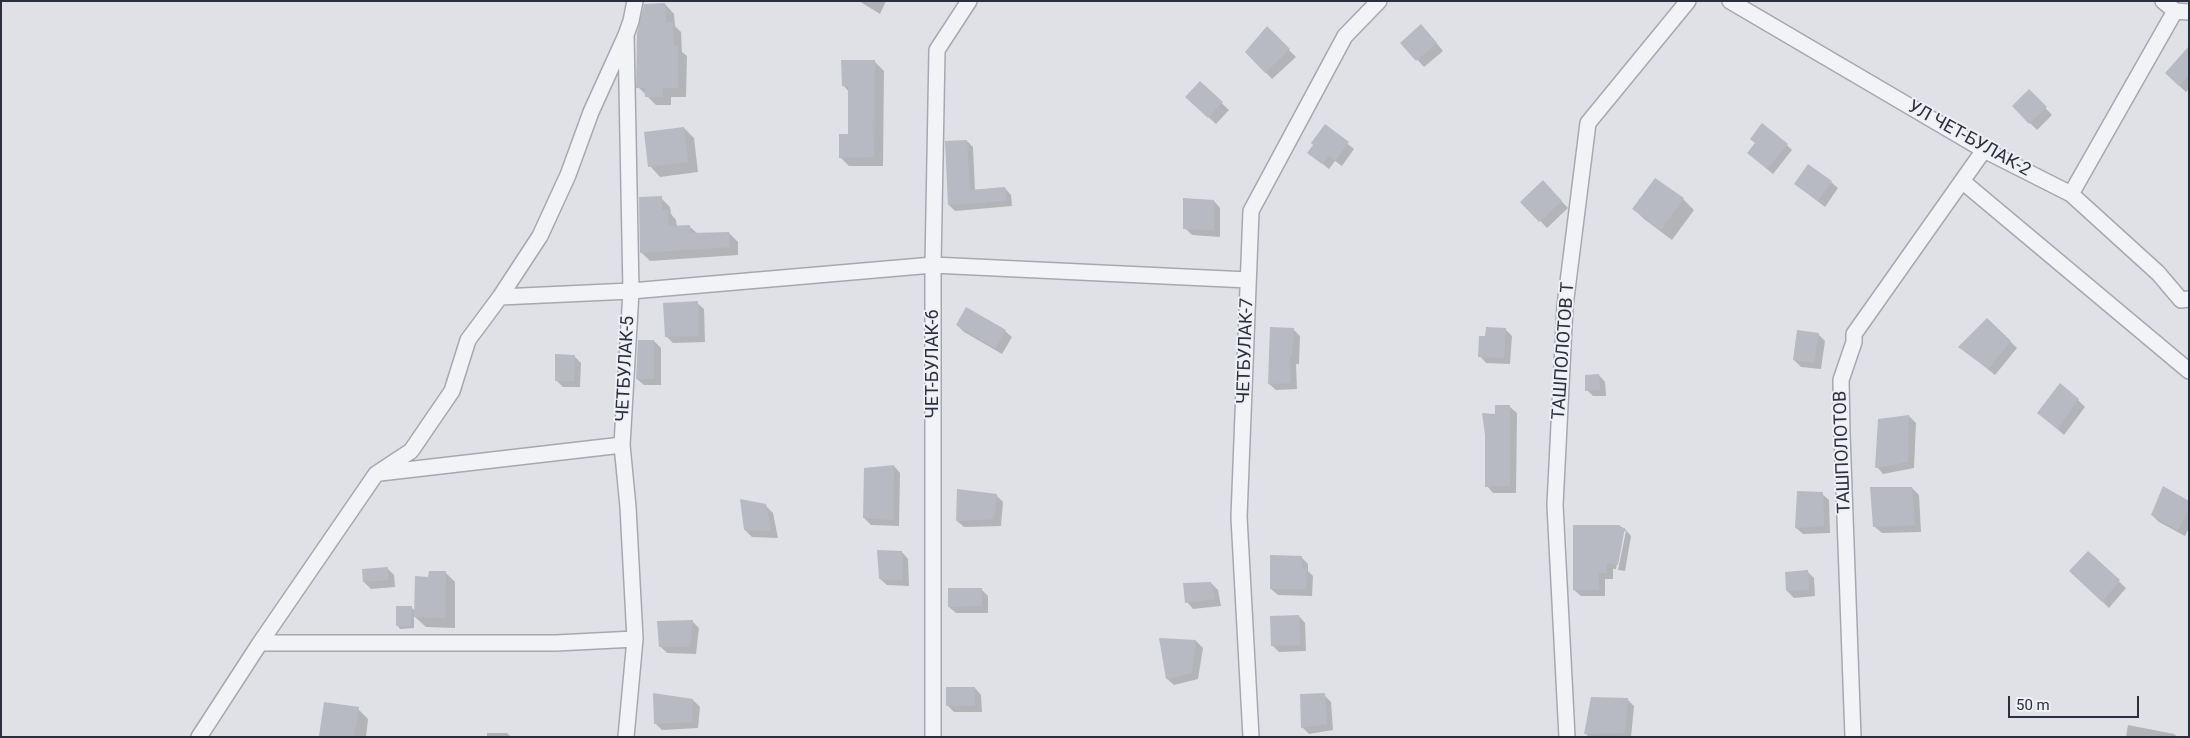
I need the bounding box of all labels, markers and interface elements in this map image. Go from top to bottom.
street label: УЛ ЧЕТ-БУЛАК-2 [1904,96,2034,182]
street label: ТАШПОЛОТОВ Т [1548,281,1580,421]
street label: ЧЕТБУЛАК-7 [1233,298,1259,404]
street label: ЧЕТ-БУЛАК-6 [922,309,944,419]
street label: ЧЕТБУЛАК-5 [612,315,640,423]
street label: ТАШПОЛОТОВ [1830,390,1856,514]
scale bar [2010,686,2141,718]
text: 50 m [2016,696,2050,714]

